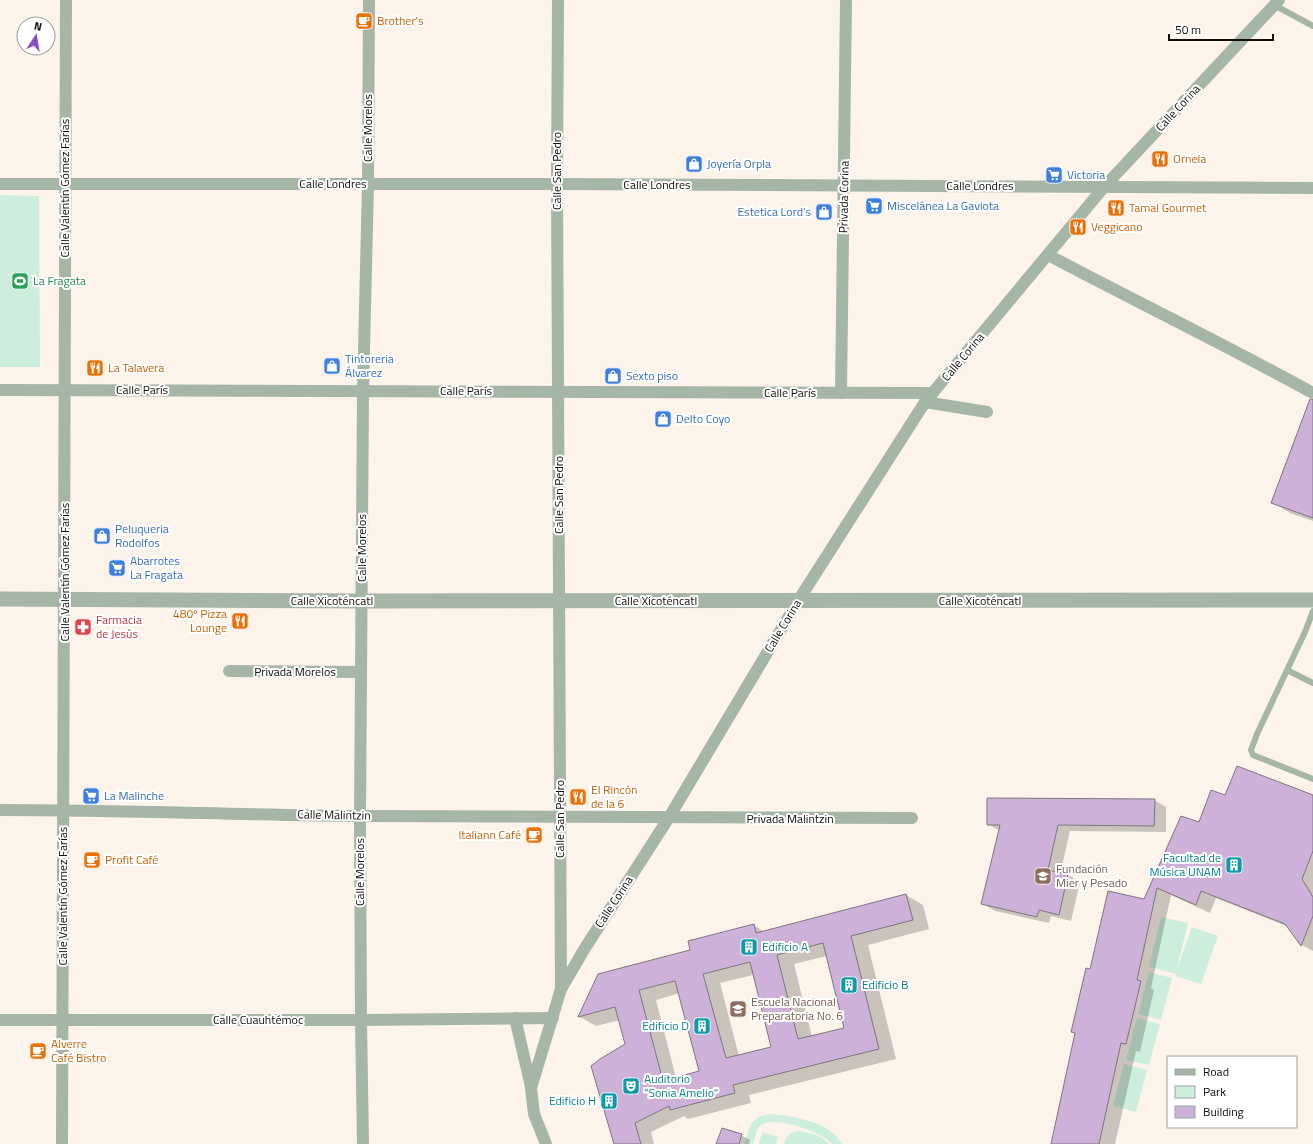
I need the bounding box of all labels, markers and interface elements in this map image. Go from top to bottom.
cafe icon: Brother's [354,11,374,31]
place label: Brother's [377,11,424,30]
north arrow [16,16,56,56]
scale bar [1169,16,1273,42]
text: N [33,18,43,35]
text: 50 m [1175,20,1201,39]
street label: Calle Corina [1151,80,1205,136]
street label: Calle Morelos [358,94,377,162]
street label: Calle Valentín Gómez Farías [55,118,74,257]
street label: Calle San Pedro [547,132,566,210]
restaurant icon: Ornela [1150,149,1170,169]
place label: Ornela [1173,149,1206,168]
shop icon: Joyería Orpla [684,154,704,174]
place label: Joyería Orpla [707,154,771,173]
street label: Privada Corina [833,161,854,233]
supermarket icon: Victoria [1044,165,1064,185]
place label: Victoria [1067,165,1105,184]
street label: Calle Londres [299,174,367,193]
street label: Calle Londres [623,175,691,194]
street label: Calle Londres [946,176,1014,195]
supermarket icon: Miscelánea La Gaviota [864,196,884,216]
place label: Miscelánea La Gaviota [887,196,999,215]
restaurant icon: Tamal Gourmet [1106,198,1126,218]
place label: Tamal Gourmet [1129,198,1207,217]
place label: Estetica Lord's [737,202,811,221]
shop icon: Estetica Lord's [814,202,834,222]
restaurant icon: Veggicano [1068,217,1088,237]
place label: Veggicano [1091,217,1143,236]
sports icon: La Fragata [10,271,30,291]
place label: La Fragata [33,271,86,290]
street label: Calle Corina [936,328,989,385]
place label: Tintoreria Álvarez [345,349,394,382]
shop icon: Tintoreria Álvarez [322,356,342,376]
restaurant icon: La Talavera [85,358,105,378]
place label: La Talavera [108,358,164,377]
shop icon: Sexto piso [603,366,623,386]
place label: Sexto piso [626,366,678,385]
street label: Calle París [116,380,169,399]
street label: Calle París [440,381,493,400]
street label: Calle París [764,383,817,402]
shop icon: Delto Coyo [653,409,673,429]
place label: Delto Coyo [676,409,730,428]
street label: Calle San Pedro [549,456,568,534]
street label: Calle Valentín Gómez Farías [55,502,74,641]
street label: Calle Morelos [352,514,371,582]
place label: Peluqueria Rodolfos [115,519,169,552]
shop icon: Peluqueria Rodolfos [92,526,112,546]
place label: Abarrotes La Fragata [130,551,183,584]
supermarket icon: Abarrotes La Fragata [107,558,127,578]
street label: Calle Xicoténcatl [291,591,373,610]
street label: Calle Xicoténcatl [615,591,697,610]
street label: Calle Xicoténcatl [939,591,1021,610]
street label: Calle Corina [759,596,806,656]
place label: 480º Pizza Lounge [173,604,227,637]
place label: Farmacia de Jesús [96,610,142,643]
restaurant icon: 480º Pizza Lounge [230,611,250,631]
pharmacy icon: Farmacia de Jesús [73,617,93,637]
street label: Privada Morelos [254,662,336,681]
street label: Calle San Pedro [550,780,569,858]
place label: El Rincón de la 6 [591,780,637,813]
supermarket icon: La Malinche [81,786,101,806]
place label: La Malinche [104,786,164,805]
restaurant icon: El Rincón de la 6 [568,787,588,807]
street label: Calle Malintzin [297,804,371,825]
street label: Privada Malintzin [746,809,834,828]
place label: Italiann Café [458,825,521,844]
cafe icon: Italiann Café [524,825,544,845]
street label: Calle Valentín Gómez Farías [53,826,72,965]
street label: Calle Morelos [350,838,369,906]
place label: Facultad de Música UNAM [1149,848,1221,881]
cafe icon: Profit Café [82,850,102,870]
place label: Profit Café [105,850,158,869]
building icon: Facultad de Música UNAM [1224,855,1244,875]
place label: Fundación Mier y Pesado [1056,859,1127,892]
school or university icon: Fundación Mier y Pesado [1033,866,1053,886]
street label: Calle Corina [590,872,638,932]
building icon: Edificio A [739,937,759,957]
place label: Edificio A [762,937,808,956]
building icon: Edificio B [839,975,859,995]
place label: Edificio B [862,975,908,994]
place label: Escuela Nacional Preparatoria No. 6 [751,992,843,1025]
school or university icon: Escuela Nacional Preparatoria No. 6 [728,999,748,1019]
street label: Calle Cuauhtémoc [213,1010,303,1029]
place label: Edificio D [642,1016,689,1035]
building icon: Edificio D [692,1016,712,1036]
place label: Alverre Café Bistro [51,1034,106,1067]
cafe icon: Alverre Café Bistro [28,1041,48,1061]
legend [1167,1056,1297,1128]
text: Road [1203,1062,1229,1081]
place label: Auditorio "Sonia Amelio" [644,1069,718,1102]
theatre icon: Auditorio "Sonia Amelio" [621,1076,641,1096]
text: Park [1203,1082,1226,1101]
place label: Edificio H [549,1091,596,1110]
building icon: Edificio H [599,1091,619,1111]
text: Building [1203,1102,1244,1121]

